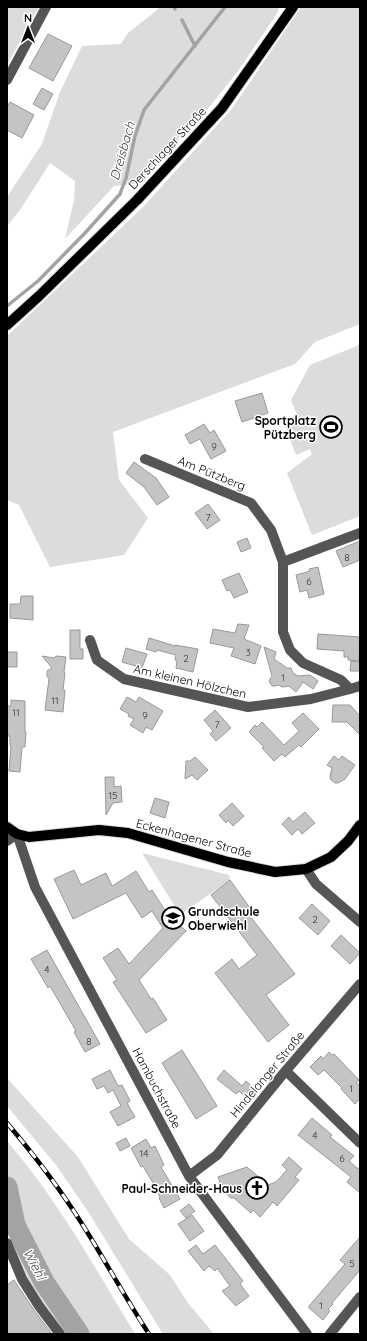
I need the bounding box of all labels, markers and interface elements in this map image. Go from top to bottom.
north arrow [8,8,48,48]
text: N [24,11,32,25]
street label: Derschlager Straße [125,103,209,192]
water label: Dreisbach [106,119,138,182]
place label: Sportplatz Pützberg [255,413,316,442]
sports icon: Sportplatz Pützberg [318,414,344,440]
house number: 9 [211,440,217,453]
street label: Am Pützberg [176,453,248,493]
house number: 7 [205,511,211,524]
house number: 8 [344,551,350,564]
house number: 6 [306,575,312,588]
house number: 3 [245,646,251,659]
house number: 2 [183,652,189,665]
street label: Am kleinen Hölzchen [132,661,248,701]
house number: 1 [281,671,285,684]
house number: 11 [51,694,59,707]
house number: 11 [12,706,20,719]
house number: 9 [142,709,148,722]
house number: 7 [214,718,220,731]
house number: 15 [108,789,118,802]
street label: Eckenhagener Straße [134,815,254,861]
place label: Grundschule Oberwiehl [188,904,260,933]
school or university icon: Grundschule Oberwiehl [160,905,186,931]
house number: 2 [312,913,318,926]
house number: 4 [44,963,50,976]
street label: Hindelanger Straße [227,1028,308,1120]
house number: 8 [86,1035,92,1048]
street label: Hambuchstraße [129,1045,185,1131]
house number: 1 [349,1082,353,1095]
house number: 4 [312,1129,318,1142]
house number: 14 [140,1147,148,1160]
house number: 6 [339,1152,345,1165]
church icon: Paul-Schneider-Haus [244,1175,270,1201]
place label: Paul-Schneider-Haus [121,1181,242,1196]
water label: Wiehl [20,1246,51,1284]
house number: 5 [349,1257,355,1270]
house number: 1 [319,1299,323,1312]

